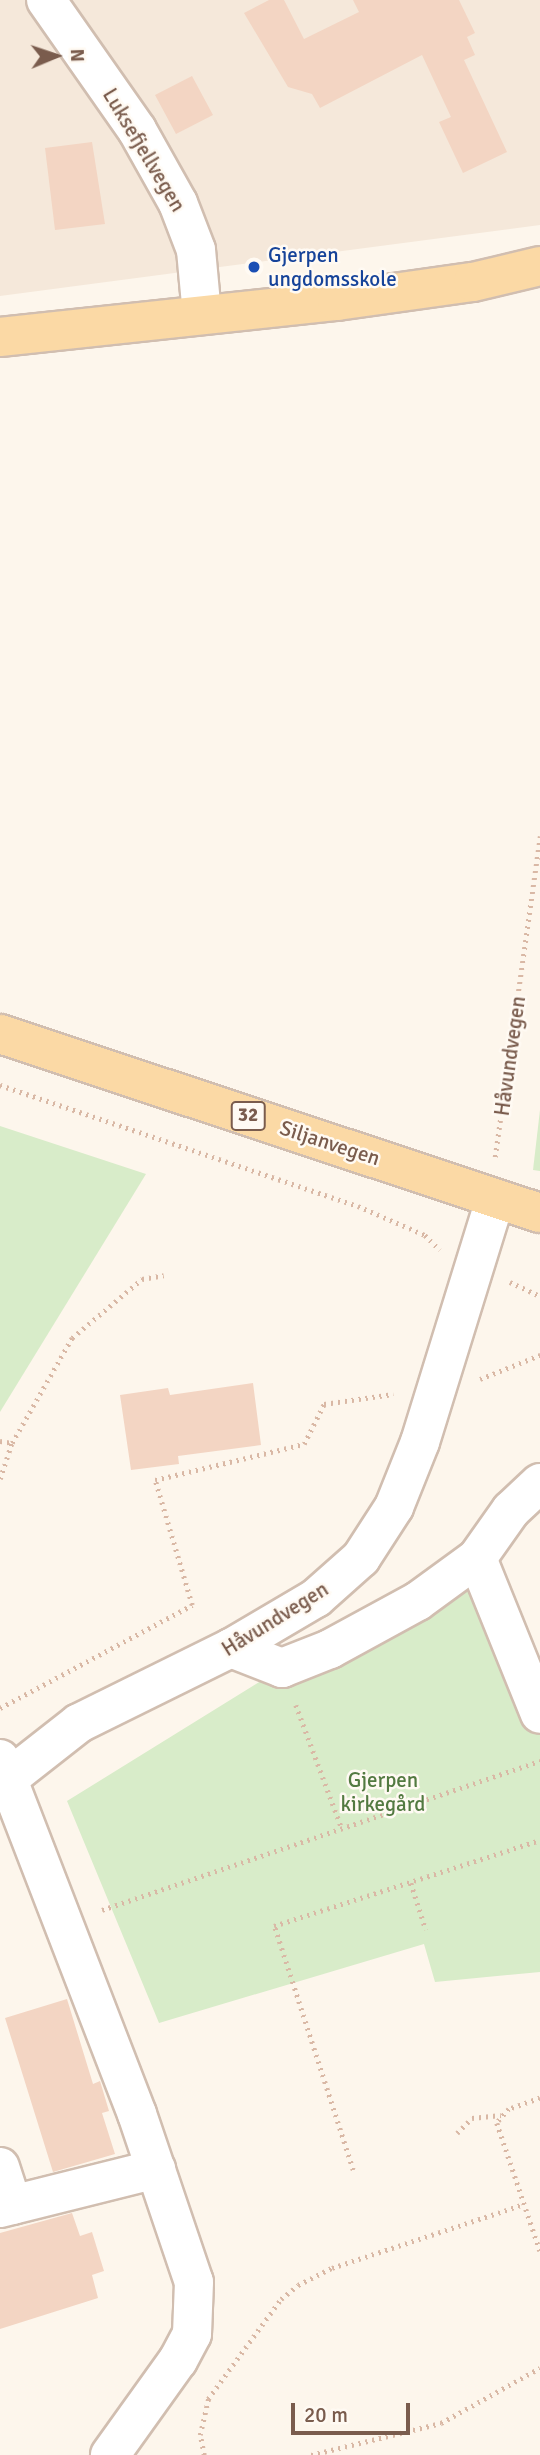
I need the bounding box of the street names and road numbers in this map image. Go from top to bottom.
street label: Luksefjellvegen [97,84,191,216]
street label: Håvundvegen [489,994,531,1118]
road number: 32 [230,1100,266,1132]
street label: Siljanvegen [277,1115,383,1171]
street label: Håvundvegen [217,1576,333,1662]

